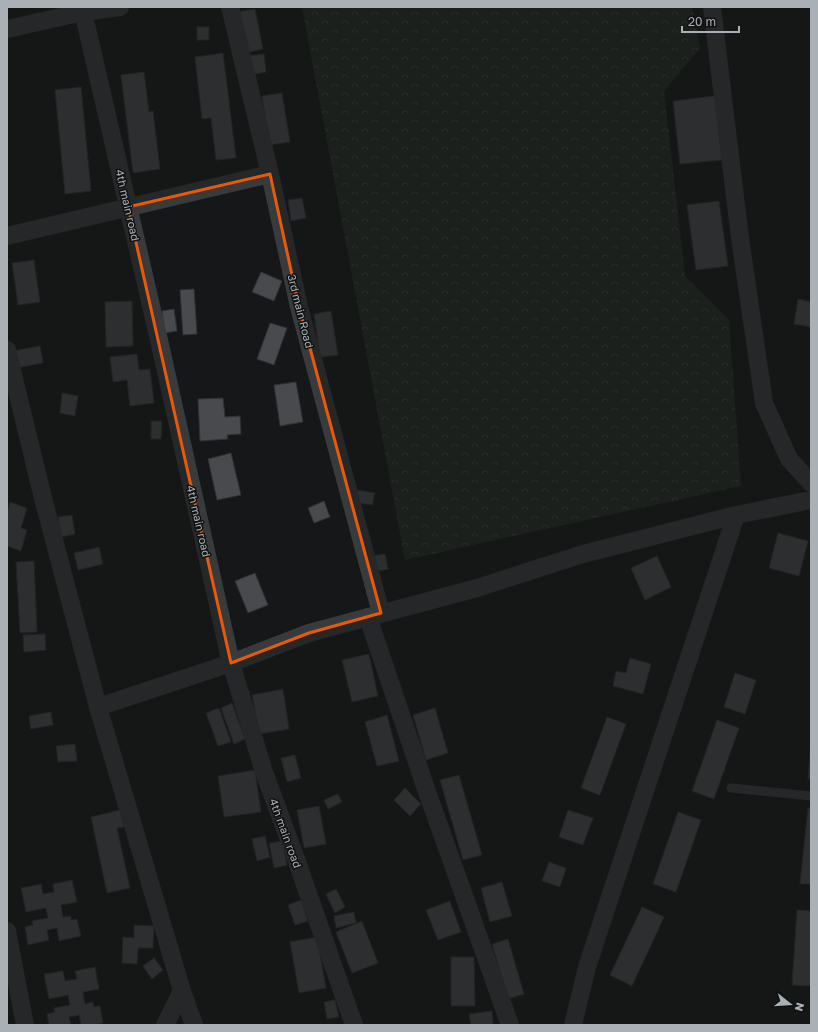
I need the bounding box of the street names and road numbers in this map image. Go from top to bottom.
street label: 4th main road [113,168,143,242]
street label: 3rd main Road [286,273,316,349]
street label: 4th main road [184,484,214,558]
street label: 4th main road [267,797,305,869]

